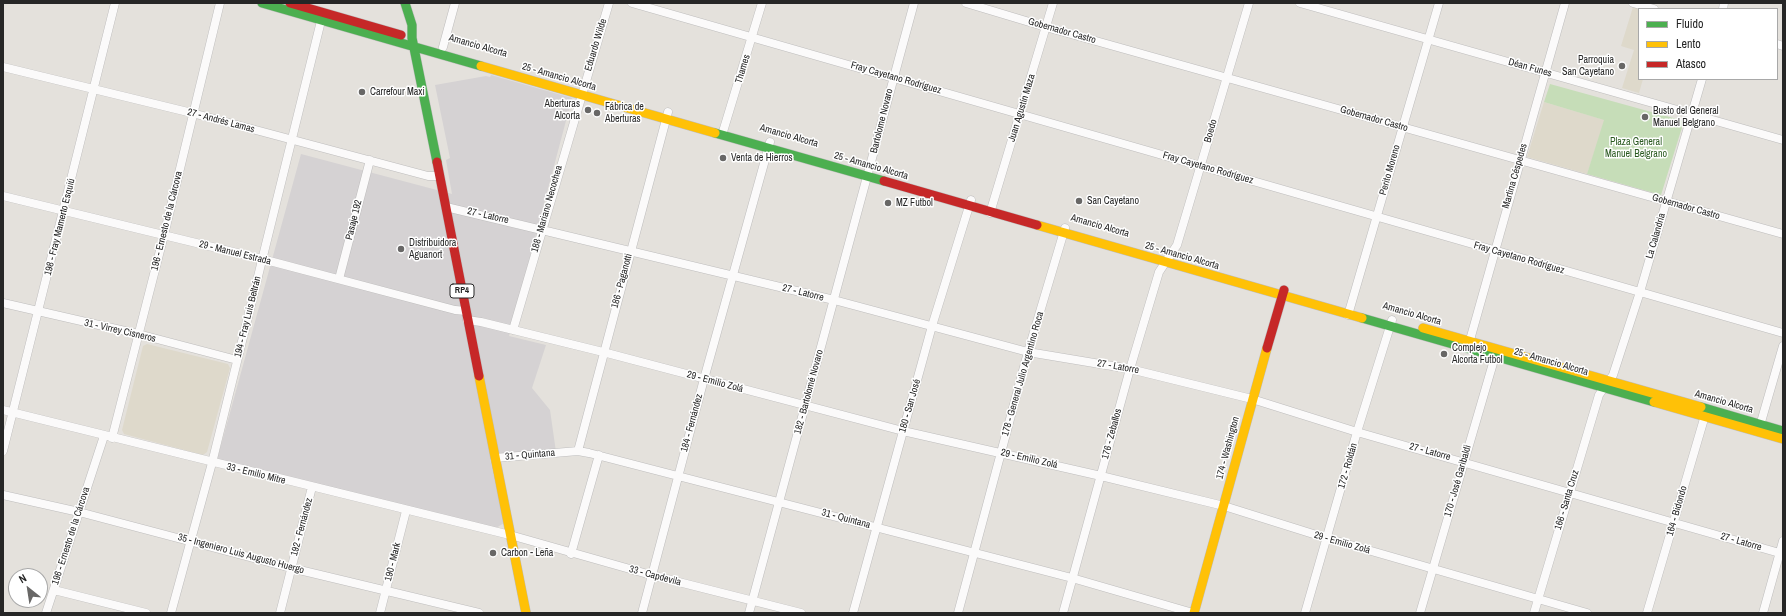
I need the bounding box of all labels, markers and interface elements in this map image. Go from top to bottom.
legend [1638,8,1778,80]
street label: Gobernador Castro [1027,16,1097,46]
text: Fluido [1676,16,1703,32]
street label: Eduardo Wilde [582,17,610,73]
street label: Amancio Alcorta [447,32,509,60]
text: Lento [1676,36,1701,52]
street label: Thames [733,53,753,85]
place label: Parroquia San Cayetano [1562,54,1614,78]
street label: Déan Funes [1507,56,1553,80]
text: Atasco [1676,56,1706,72]
street label: Fray Cayetano Rodríguez [849,59,943,97]
street label: 25 - Amancio Alcorta [521,61,597,93]
marker: Parroquia San Cayetano [1617,61,1627,71]
street label: Juan Agustín Maza [1006,73,1038,143]
place label: Carrefour Maxi [370,86,425,98]
marker: Carrefour Maxi [357,87,367,97]
street label: Bartolome Novaro [868,87,896,155]
place label: Aberturas Alcorta [544,98,580,122]
place label: Fábrica de Aberturas [605,101,644,124]
street label: Gobernador Castro [1339,104,1409,134]
marker: Aberturas Alcorta [583,105,593,115]
place label: Busto del General Manuel Belgrano [1653,105,1719,128]
street label: 27 - Andrés Lamas [186,106,256,136]
marker: Fábrica de Aberturas [592,108,602,118]
marker: Busto del General Manuel Belgrano [1640,112,1650,122]
street label: Boedo [1202,118,1220,144]
street label: Amancio Alcorta [758,122,820,150]
park label: Plaza General Manuel Belgrano [1605,136,1667,160]
street label: Martina Céspedes [1500,142,1530,210]
street label: Perito Moreno [1377,143,1403,197]
street label: Fray Cayetano Rodríguez [1161,149,1255,187]
street label: 25 - Amancio Alcorta [833,150,909,182]
place label: Venta de Hierros [731,152,793,164]
marker: Venta de Hierros [718,153,728,163]
street label: 188 - Mariano Necochea [529,164,565,254]
street label: 196 - Ernesto de la Cárcova [149,170,185,272]
street label: 198 - Fray Mamerto Esquiú [42,177,78,277]
street label: Gobernador Castro [1651,192,1721,222]
place label: San Cayetano [1087,195,1139,207]
marker: San Cayetano [1074,196,1084,206]
place label: MZ Futbol [896,197,933,209]
marker: MZ Futbol [883,198,893,208]
street label: Pasaje 192 [343,199,365,241]
street label: 27 - Latorre [466,205,510,227]
street label: Amancio Alcorta [1069,212,1131,240]
street label: La Calandria [1644,212,1668,260]
place label: Distribuidora Aguanort [409,237,456,260]
street label: 29 - Manuel Estrada [198,238,272,268]
street label: Fray Cayetano Rodríguez [1472,239,1566,277]
street label: 25 - Amancio Alcorta [1144,240,1220,272]
marker: Distribuidora Aguanort [396,244,406,254]
street label: 186 - Paganotti [609,252,635,310]
street label: 194 - Fray Luis Beltrán [232,275,264,359]
street label: 27 - Latorre [781,282,825,304]
road number: RP4 [450,284,474,298]
street label: Amancio Alcorta [1381,300,1443,328]
street label: 178 - General Julio Argentino Roca [999,310,1047,438]
street label: 31 - Virrey Cisneros [83,317,157,345]
place label: Complejo Alcorta Futbol [1452,342,1503,366]
street label: 25 - Amancio Alcorta [1513,346,1589,378]
street label: 182 - Bartolomé Novaro [792,348,826,436]
marker: Complejo Alcorta Futbol [1439,349,1449,359]
street label: 27 - Latorre [1096,357,1140,377]
street label: 29 - Emilio Zolá [685,369,745,395]
street label: 180 - San José [897,378,923,434]
street label: Amancio Alcorta [1693,388,1755,416]
street label: 184 - Fernández [678,393,706,453]
street label: 176 - Zeballos [1099,407,1125,461]
street label: 174 - Washington [1214,415,1242,481]
street label: 27 - Latorre [1408,441,1452,463]
street label: 172 - Roldán [1336,442,1360,490]
street label: 170 - José Garibaldi [1442,444,1474,518]
street label: 31 - Quintana [504,447,556,463]
street label: 29 - Emilio Zolá [999,447,1059,471]
street label: 33 - Emilio Mitre [225,461,287,487]
street label: 166 - Santa Cruz [1552,469,1582,531]
street label: 164 - Bidondo [1664,485,1690,537]
street label: 196 - Ernesto de la Cárcova [50,486,92,586]
street label: 192 - Fernández [288,497,316,557]
street label: 31 - Quintana [820,507,872,531]
street label: 29 - Emilio Zolá [1313,529,1371,557]
street label: 27 - Latorre [1719,530,1763,554]
street label: 35 - Ingeniero Luis Augusto Huergo [176,531,306,577]
street label: 190 - Mark [382,542,404,582]
place label: Carbon - Leña [501,547,553,559]
marker: Carbon - Leña [488,548,498,558]
street label: 33 - Capdevila [628,563,682,589]
north arrow [8,568,48,608]
text: N [16,571,29,586]

